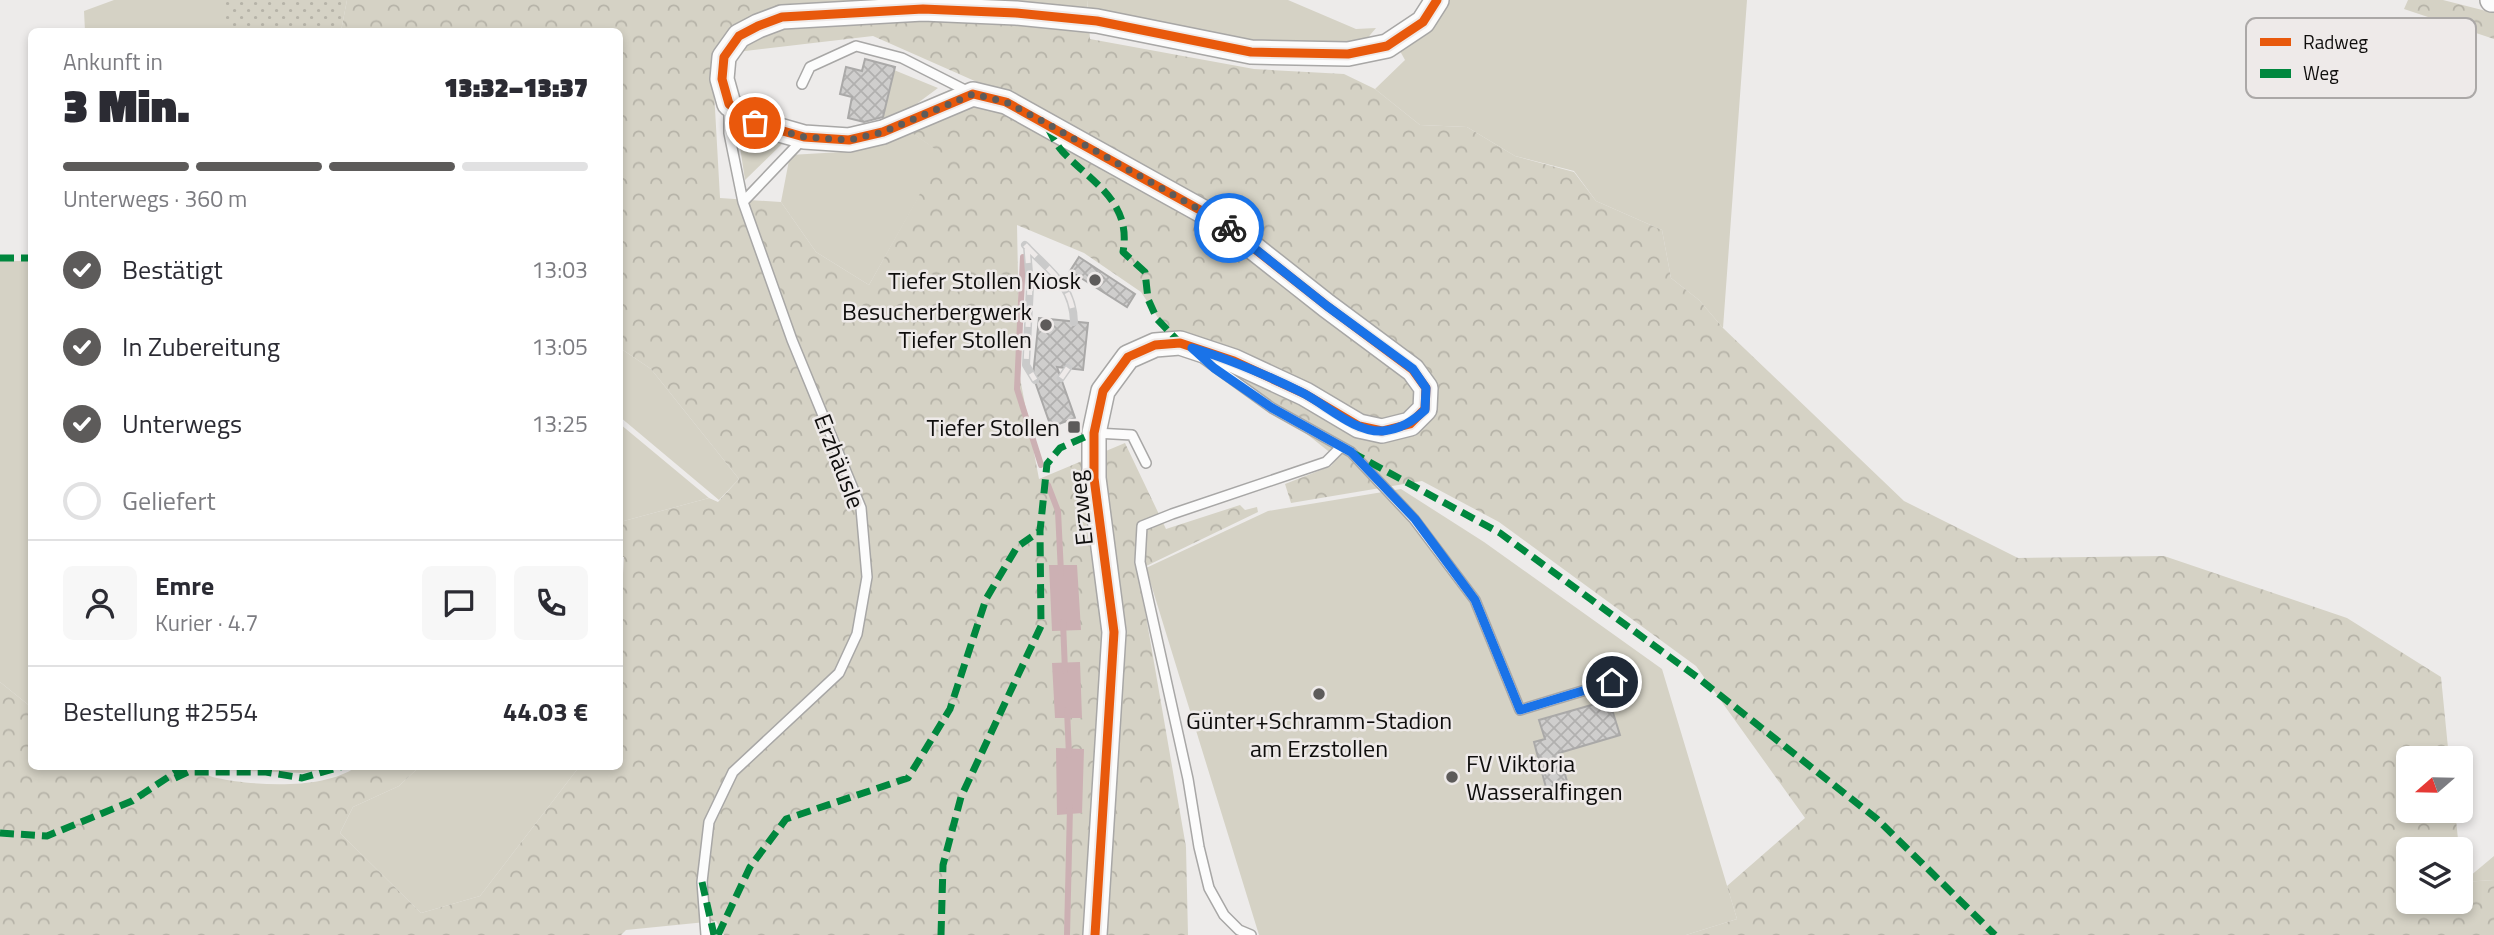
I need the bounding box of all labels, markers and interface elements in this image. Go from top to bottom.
legend [2246,18,2476,98]
text: Radweg [2303,27,2368,56]
text: Ankunft in [63,44,163,79]
text: Weg [2303,58,2339,87]
text: 13:32–13:37 [444,68,588,107]
text: 3 Min. [63,70,190,140]
pin [725,93,785,153]
icon: bag [736,104,774,142]
text: Unterwegs · 360 m [63,181,247,216]
courier [1194,193,1264,263]
icon: bike [1210,209,1248,247]
text: Bestätigt [122,250,223,289]
icon: check [63,251,101,289]
text: 13:03 [531,252,588,287]
place label: Tiefer Stollen Kiosk [888,262,1082,298]
marker: Tiefer Stollen Kiosk [1087,272,1103,288]
place label: Besucherbergwerk Tiefer Stollen [842,293,1033,357]
marker: Besucherbergwerk Tiefer Stollen [1038,317,1054,333]
text: In Zubereitung [122,327,280,366]
icon: check [63,328,101,366]
text: 13:05 [531,329,588,364]
text: Unterwegs [122,404,242,443]
icon: check [63,405,101,443]
text: 13:25 [531,406,588,441]
street label: Erzhäusle [805,408,875,514]
place label: Tiefer Stollen [927,409,1060,445]
marker: Tiefer Stollen [1066,419,1082,435]
street label: Erzweg [1058,469,1102,547]
text: Geliefert [122,481,216,520]
button: person [63,566,137,640]
text: Emre [155,566,214,605]
button: chat [422,566,496,640]
button: phone [514,566,588,640]
text: Kurier · 4.7 [155,605,258,640]
pin [1582,652,1642,712]
icon: home [1593,663,1631,701]
marker: Günter+Schramm-Stadion am Erzstollen [1311,686,1327,702]
text: Bestellung #2554 [63,692,258,731]
text: 44.03 € [503,692,588,731]
place label: Günter+Schramm-Stadion am Erzstollen [1186,702,1452,766]
place label: FV Viktoria Wasseralfingen [1466,745,1623,809]
north arrow [2396,746,2473,822]
map controls [2396,746,2473,914]
marker: FV Viktoria Wasseralfingen [1444,769,1460,785]
button: layers [2396,837,2473,914]

